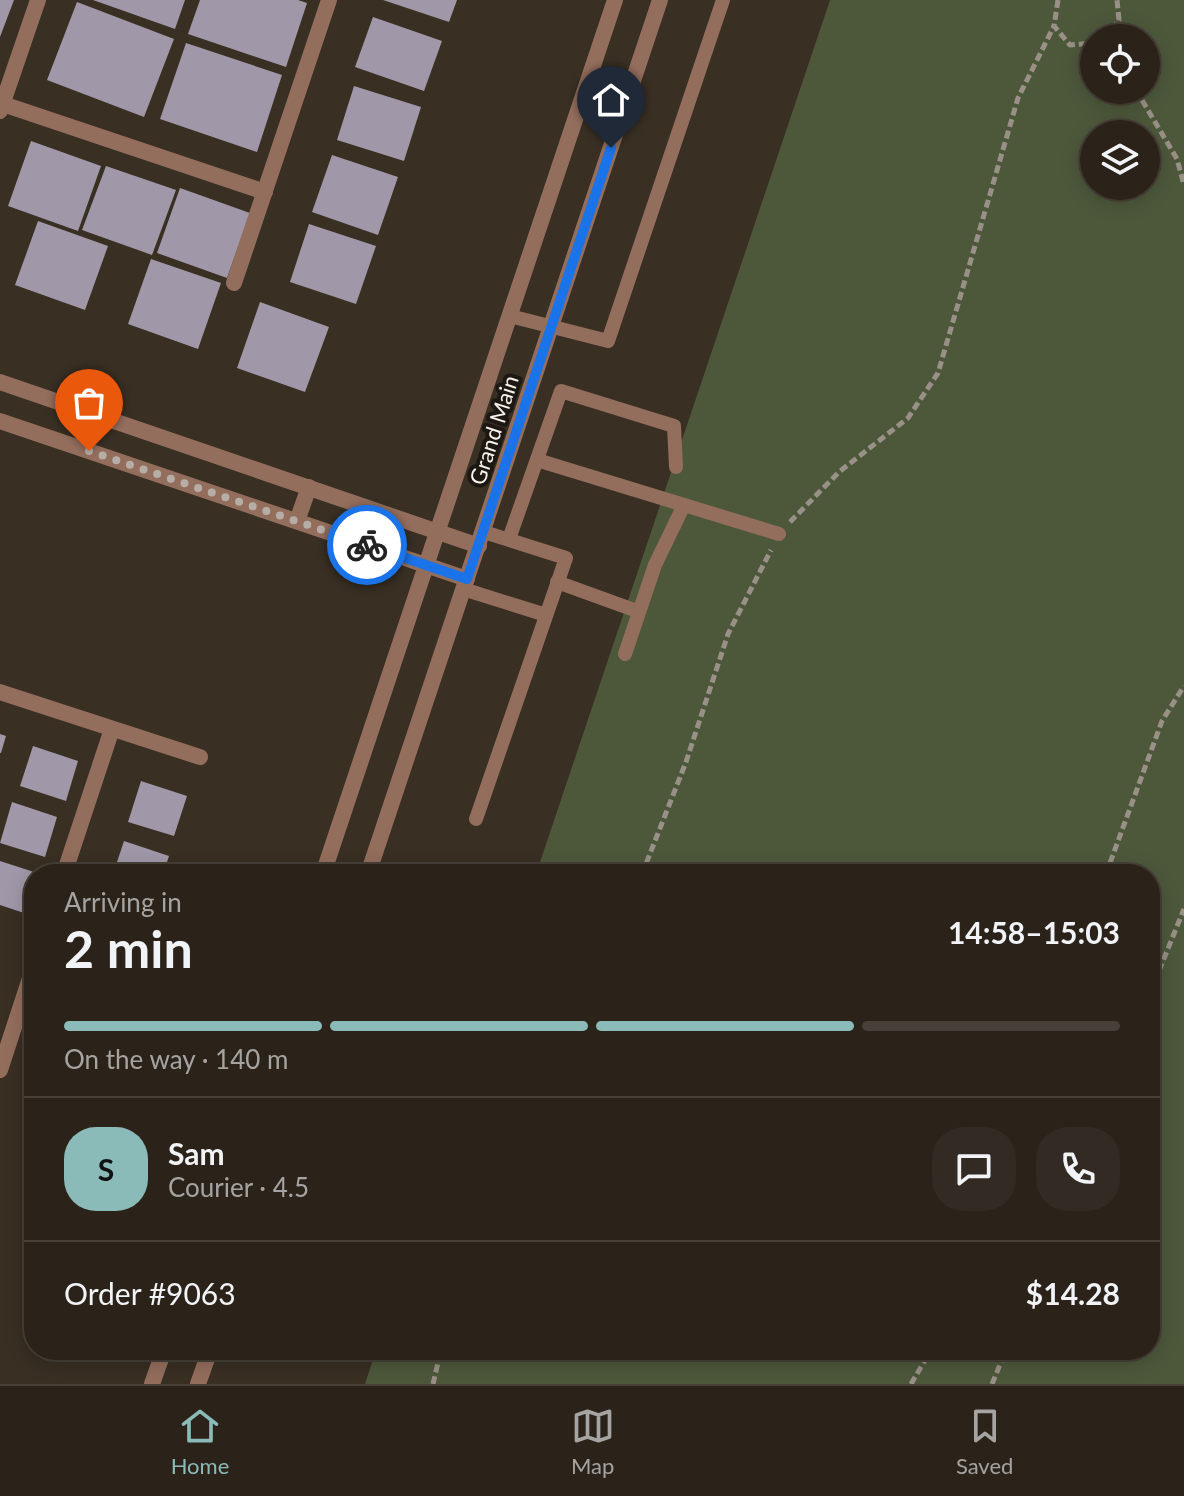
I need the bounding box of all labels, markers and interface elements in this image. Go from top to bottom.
map controls [1080,24,1160,200]
button: locate [1080,24,1160,104]
pin [577,66,645,148]
icon: home [589,78,633,122]
button: layers [1080,120,1160,200]
pin [55,369,123,451]
street label: Grand Main [463,372,524,488]
icon: bag [67,381,111,425]
courier [327,505,407,585]
icon: bike [345,523,389,567]
text: Arriving in [64,886,182,918]
text: 14:58–15:03 [948,914,1120,950]
text: 2 min [64,917,193,979]
text: On the way · 140 m [64,1043,288,1075]
button: chat [932,1127,1016,1211]
button: phone [1036,1127,1120,1211]
text: Sam [168,1135,225,1171]
text: S [98,1151,114,1187]
text: Courier · 4.5 [168,1171,309,1203]
text: Order #9063 [64,1275,236,1311]
text: $14.28 [1026,1275,1120,1311]
tab: Home [171,1404,229,1479]
tab: Map [571,1404,615,1479]
tab: Saved [956,1404,1013,1479]

